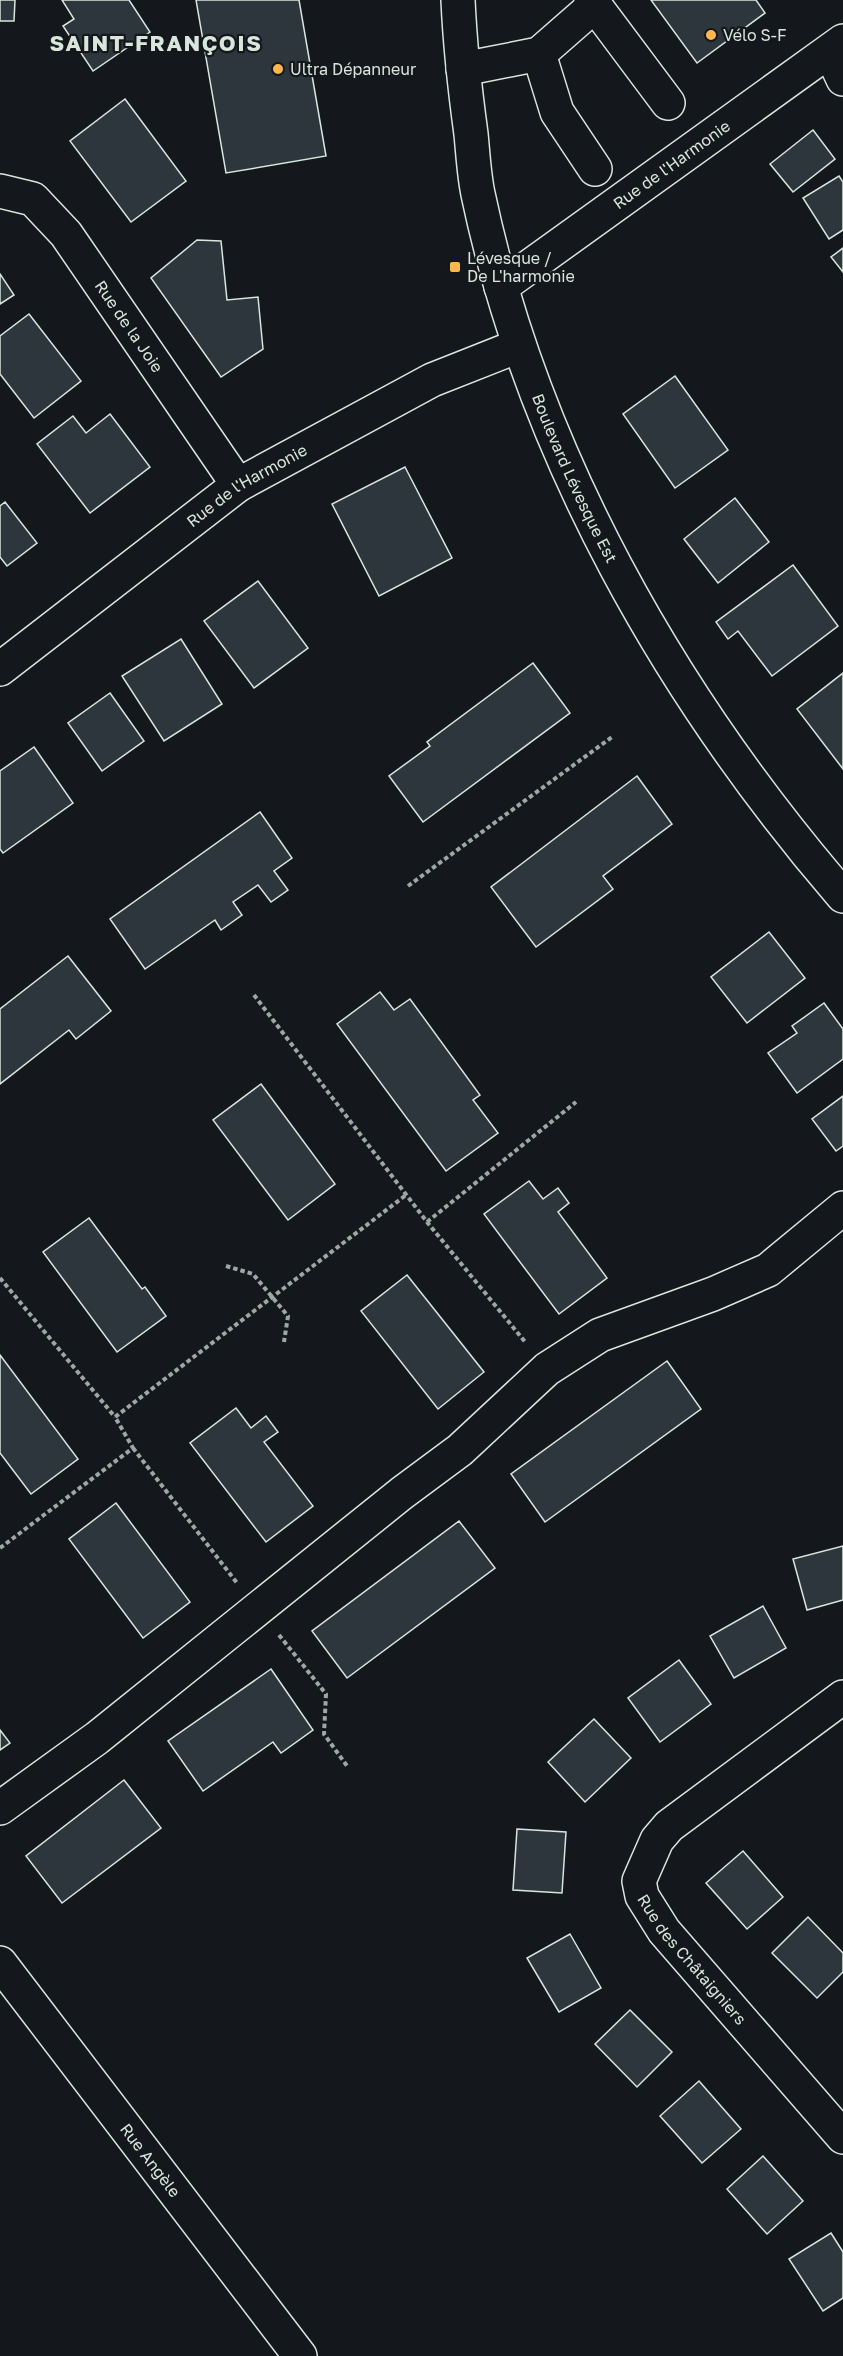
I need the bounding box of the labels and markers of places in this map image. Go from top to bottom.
place label: Vélo S-F [723,25,786,45]
marker: Vélo S-F [704,28,718,42]
place label: Ultra Dépanneur [290,59,416,79]
marker: Ultra Dépanneur [271,62,285,76]
place label: Lévesque / De L'harmonie [467,248,575,286]
marker: Lévesque / De L'harmonie [448,260,462,274]

